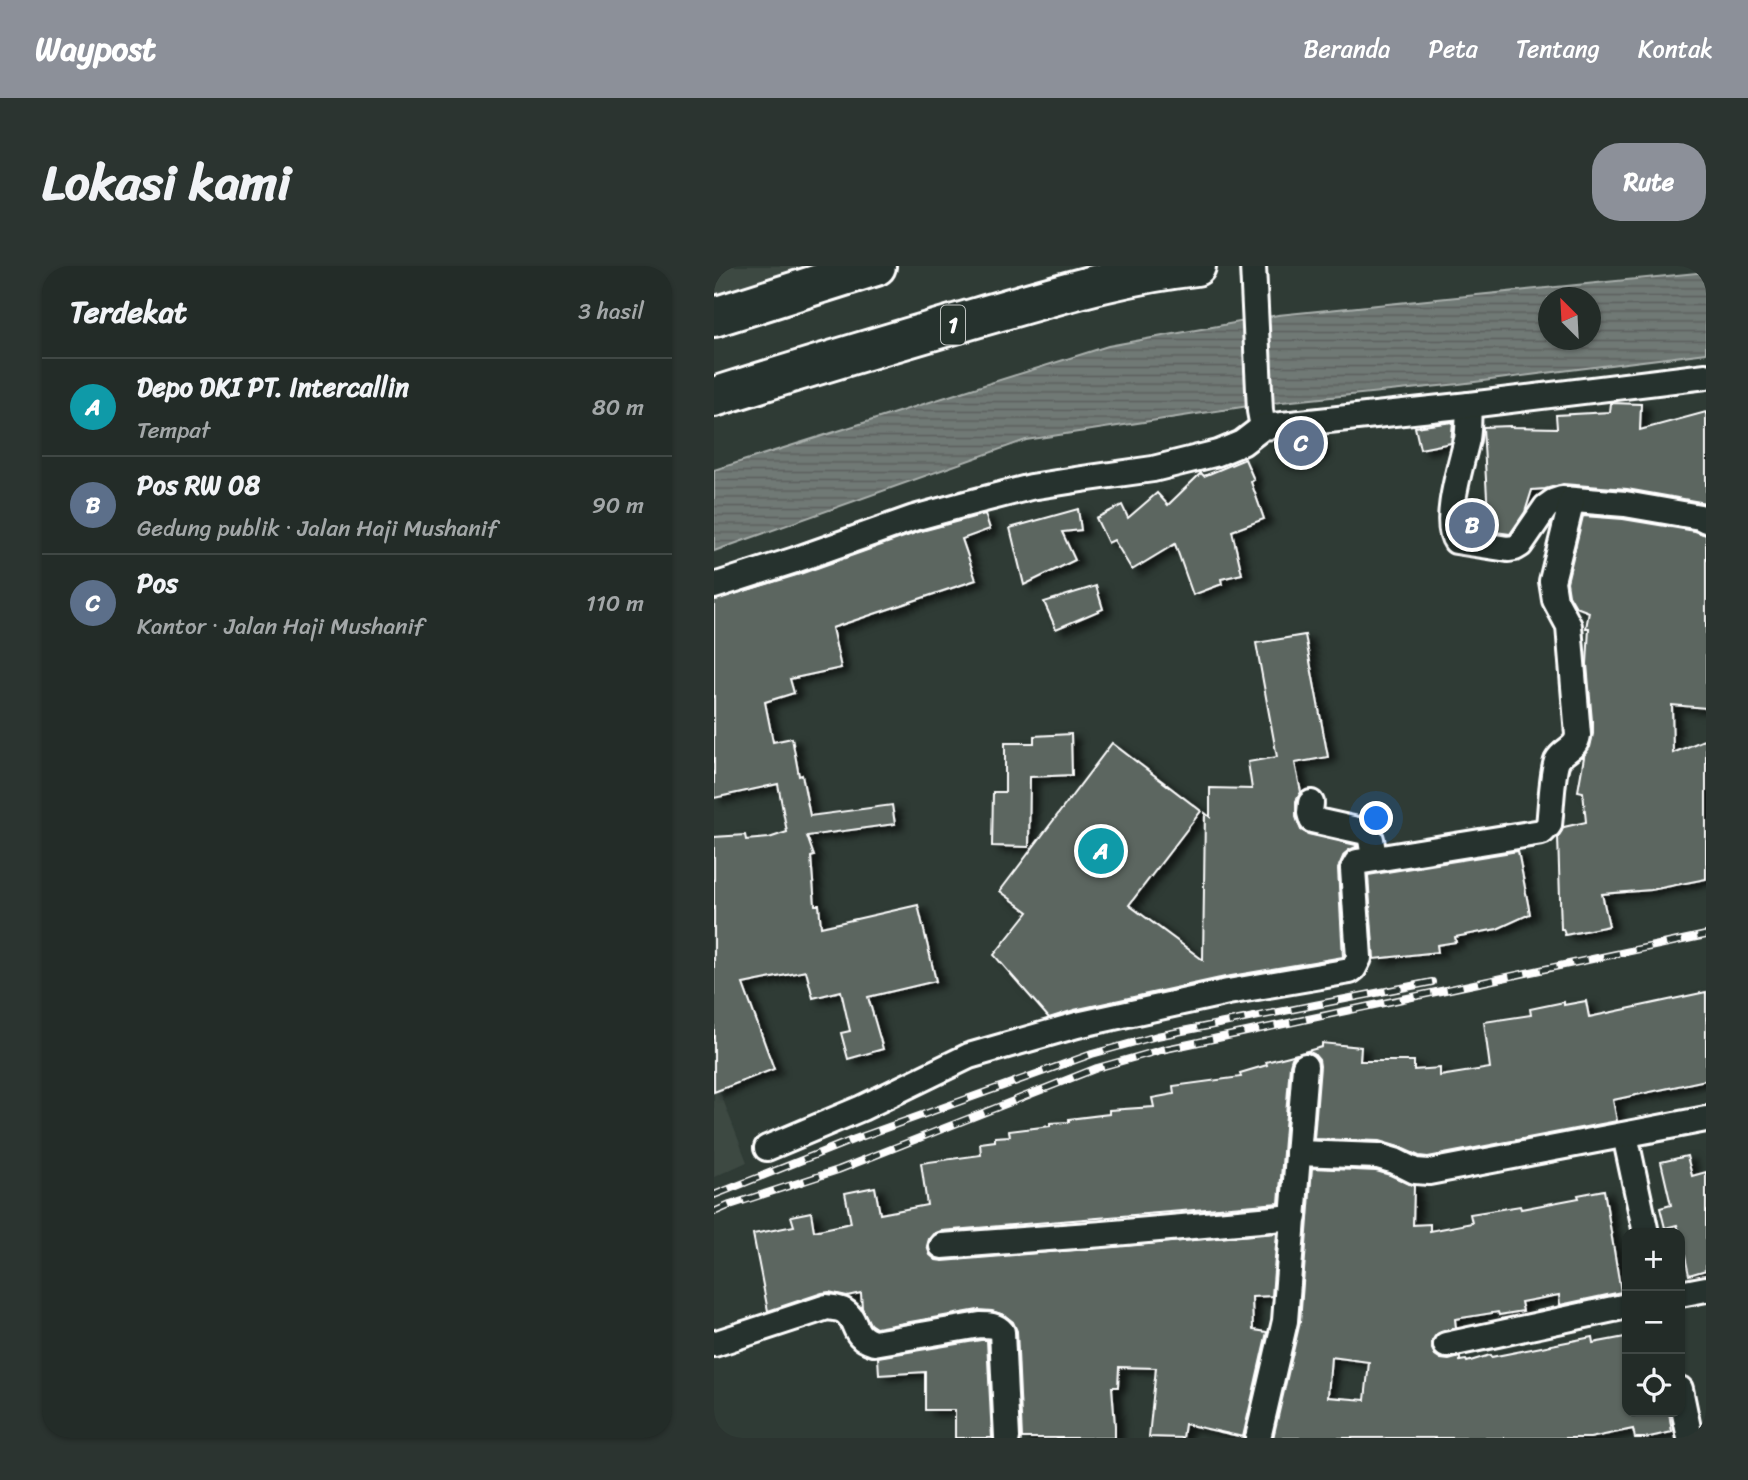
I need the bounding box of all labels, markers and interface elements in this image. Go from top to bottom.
text: Waypost [35,20,156,78]
text: Beranda [1303,28,1390,70]
text: Peta [1428,28,1478,70]
text: Tentang [1516,28,1600,70]
text: Kontak [1638,28,1713,70]
text: Lokasi kami [42,139,291,226]
button: Rute [1592,143,1706,221]
text: Terdekat [70,285,187,339]
north arrow [1538,287,1601,350]
text: 3 hasil [578,291,644,332]
road number: 1 [941,306,965,344]
text: Depo DKI PT. Intercallin [137,364,409,410]
text: A [85,387,101,428]
text: 80 m [592,387,644,428]
text: Tempat [137,410,210,451]
pin: C [1278,417,1324,469]
text: Pos RW 08 [137,462,260,508]
text: B [86,485,100,526]
text: 90 m [592,485,644,526]
pin: B [1449,499,1495,551]
text: Gedung publik · Jalan Haji Mushanif [137,508,497,549]
text: Pos [137,560,178,606]
text: C [86,583,100,624]
text: 110 m [586,583,644,624]
text: Kantor · Jalan Haji Mushanif [137,606,424,647]
your location [1359,801,1393,835]
pin: A [1078,825,1124,877]
map controls [1622,1228,1685,1417]
button: + [1622,1228,1685,1291]
button: − [1622,1291,1685,1354]
button: locate [1622,1354,1685,1417]

